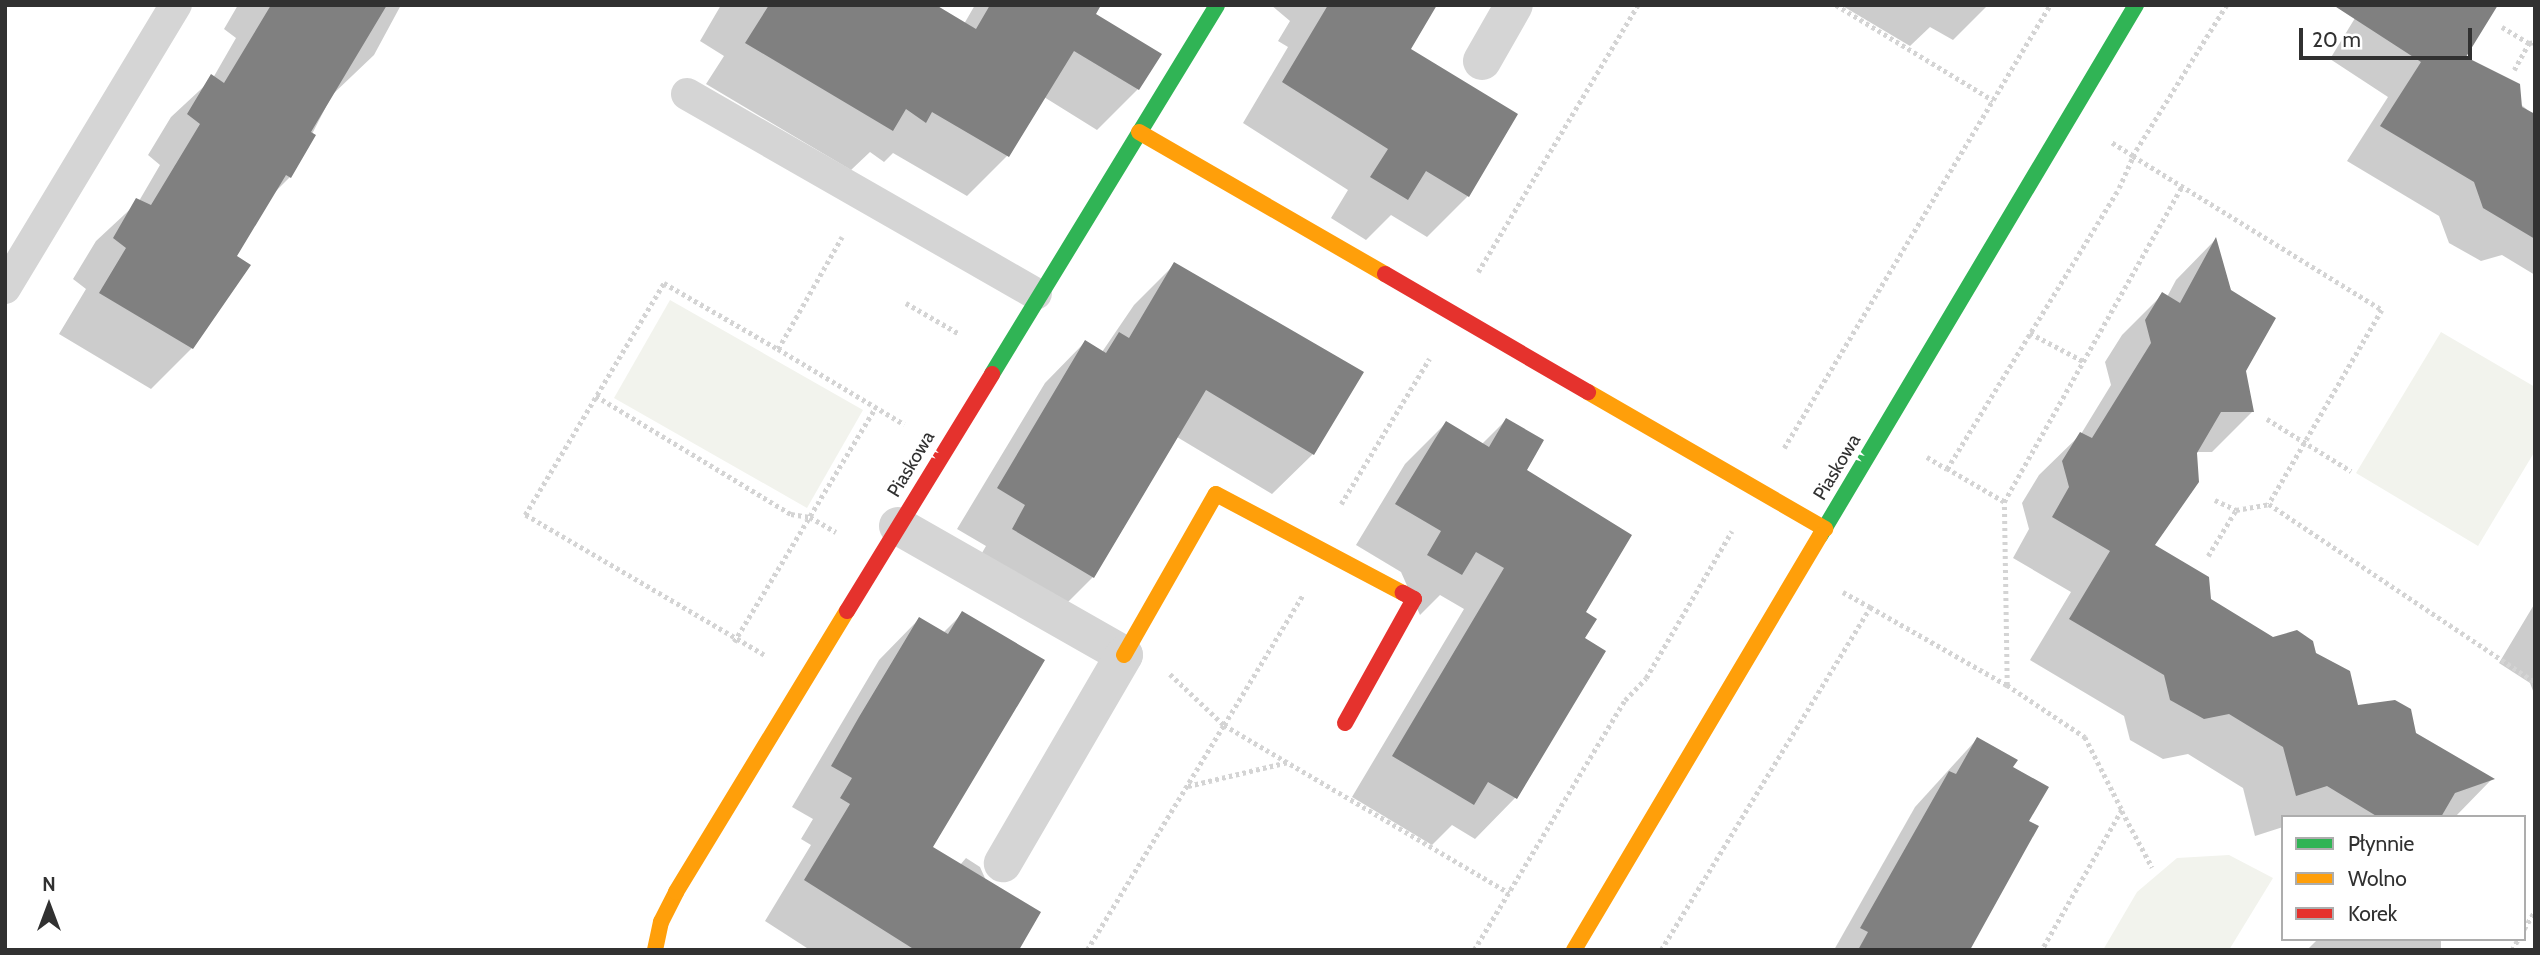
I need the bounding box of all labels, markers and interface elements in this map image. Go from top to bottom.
scale bar [2302,14,2475,58]
text: 20 m [2312,27,2361,52]
street label: Piaskowa [882,427,940,501]
street label: Piaskowa [1808,430,1866,504]
legend [2281,815,2526,941]
text: Płynnie [2348,831,2414,856]
text: Wolno [2348,866,2407,891]
north arrow [14,871,84,941]
text: N [42,873,56,896]
text: Korek [2348,901,2397,926]

